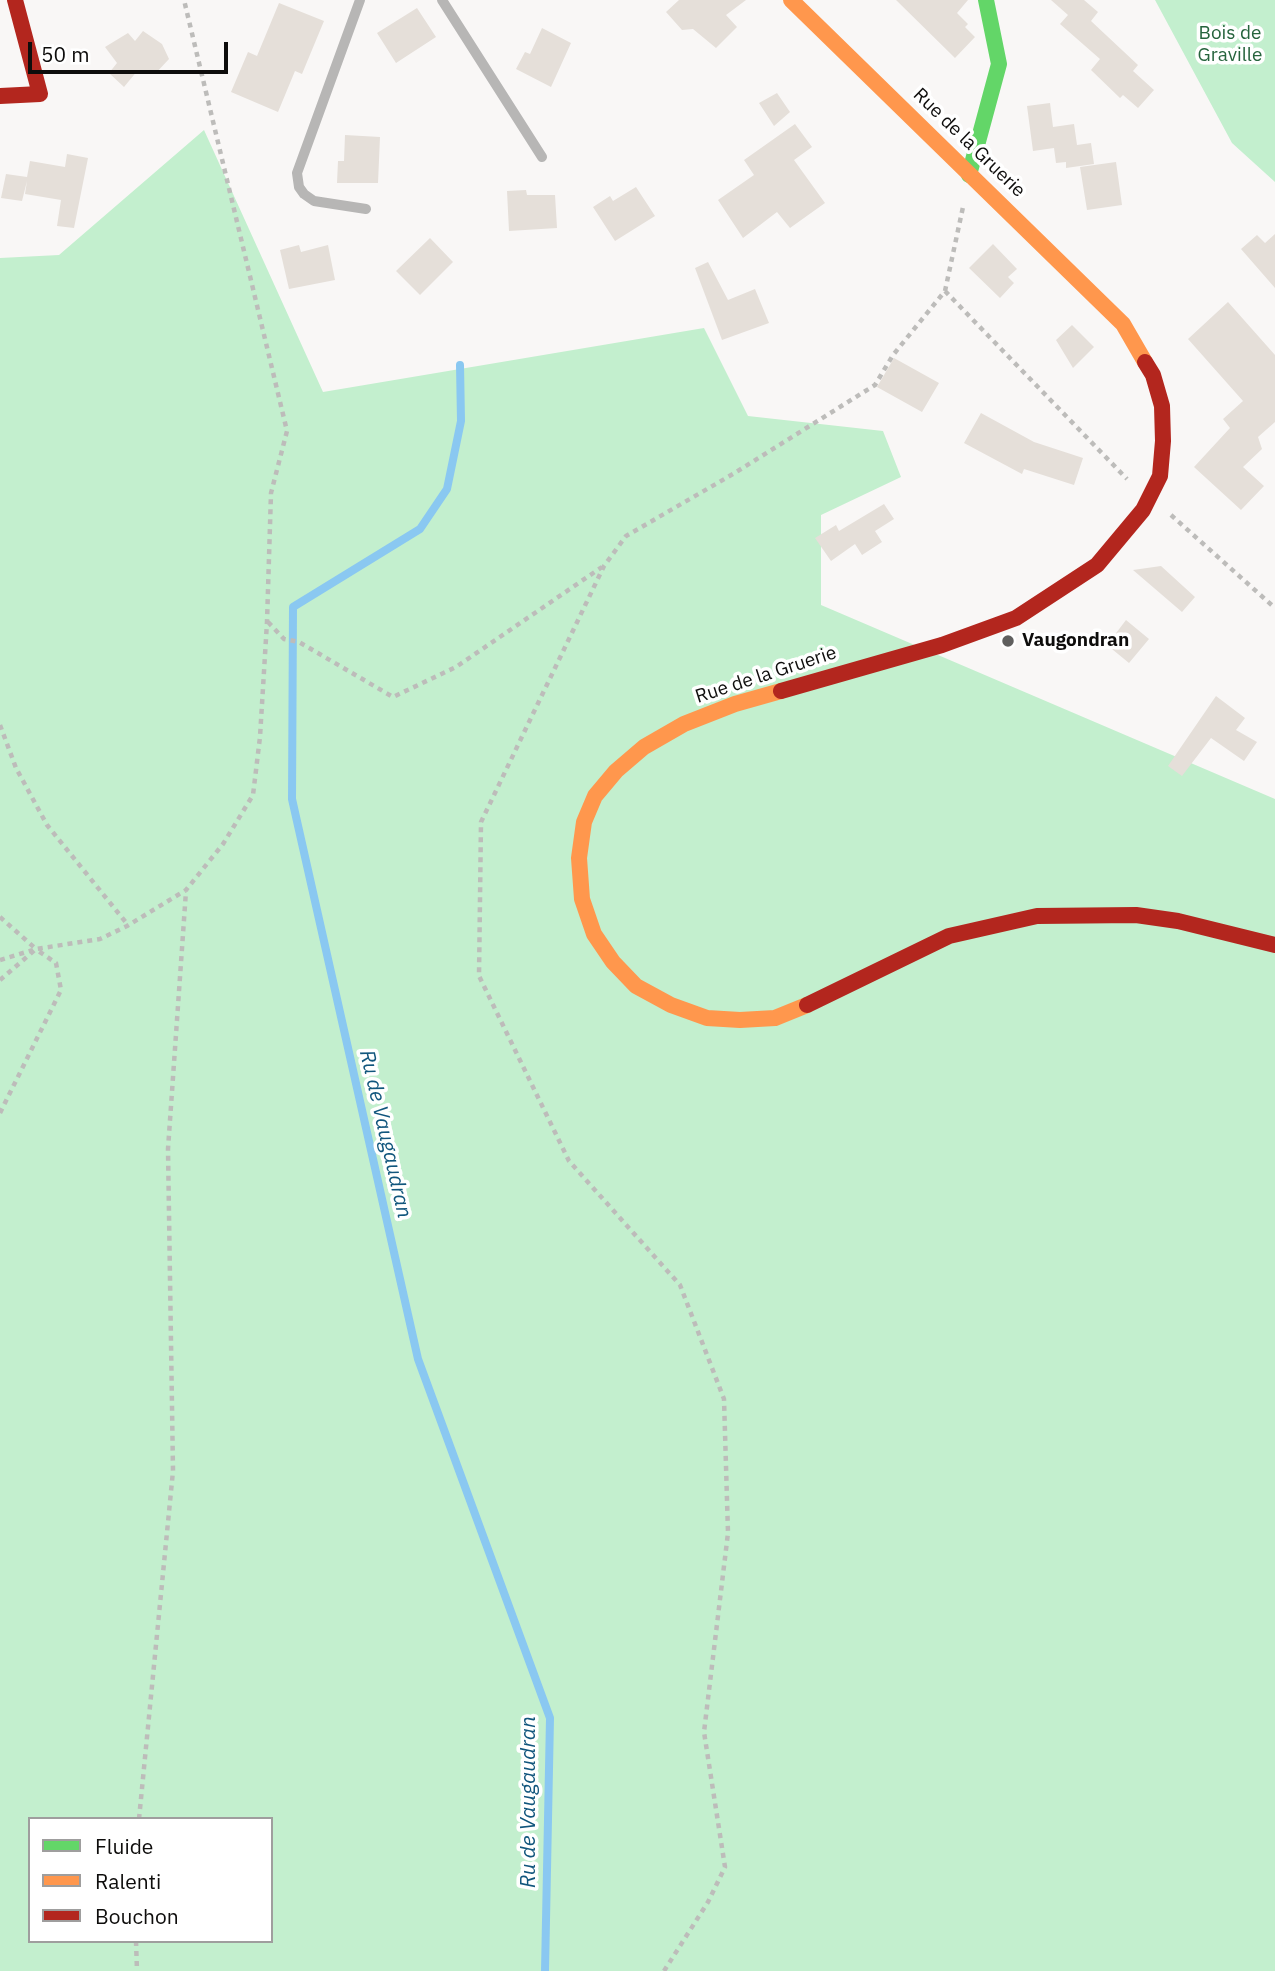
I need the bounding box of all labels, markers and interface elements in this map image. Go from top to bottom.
park label: Bois de Graville [1198,23,1262,67]
scale bar [32,28,231,72]
text: 50 m [41,40,90,68]
street label: Rue de la Gruerie [908,84,1030,202]
place label: Vaugondran [1022,630,1129,652]
marker: Vaugondran [1000,633,1016,649]
street label: Rue de la Gruerie [693,641,839,709]
water label: Ru de Vaugaudran [353,1047,417,1221]
water label: Ru de Vaugaudran [516,1716,542,1888]
legend [28,1817,273,1943]
text: Fluide [95,1832,153,1860]
text: Ralenti [95,1867,161,1895]
text: Bouchon [95,1902,179,1930]

